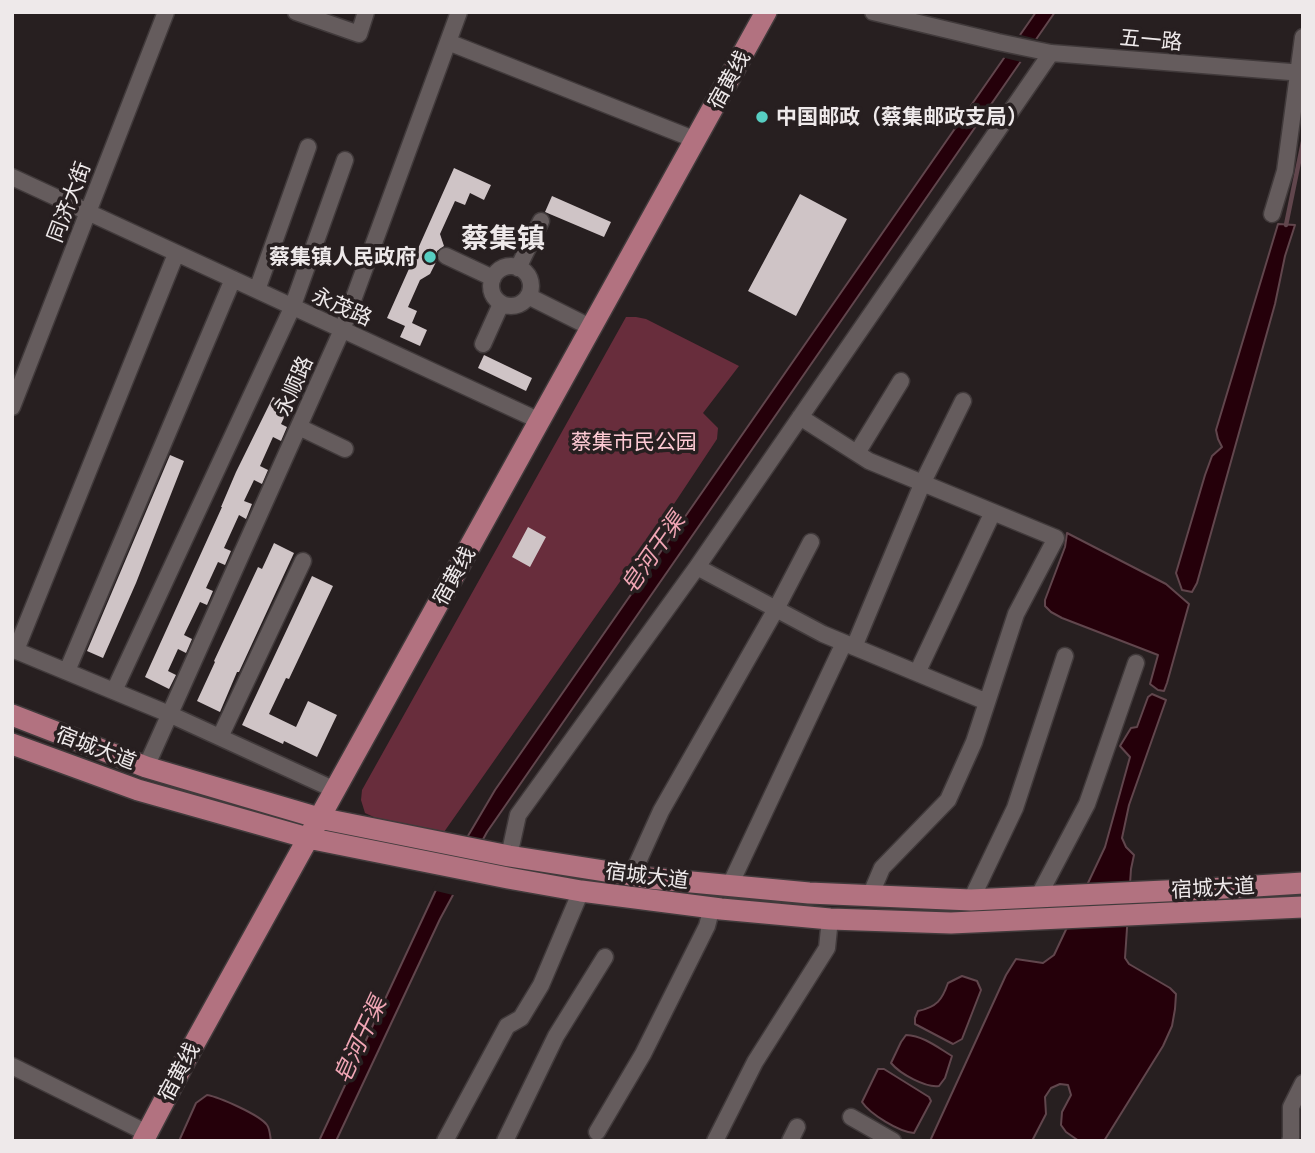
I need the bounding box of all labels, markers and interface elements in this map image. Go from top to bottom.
street label: 五一路 [1119,25,1183,55]
street label: 宿黄线 [703,46,755,114]
place label: 中国邮政（蔡集邮政支局） [776,104,1028,130]
marker: 中国邮政（蔡集邮政支局） [754,109,770,125]
street label: 同济大街 [42,158,96,246]
district label: 蔡集镇 [461,222,545,256]
place label: 蔡集镇人民政府 [269,244,416,270]
marker: 蔡集镇人民政府 [422,249,438,265]
street label: 永茂路 [308,283,376,331]
street label: 永顺路 [270,352,318,420]
park label: 蔡集市民公园 [571,429,697,455]
water label: 皂河干渠 [615,507,691,599]
street label: 宿黄线 [428,542,480,610]
street label: 宿城大道 [52,721,140,775]
street label: 宿城大道 [604,858,690,894]
street label: 宿城大道 [1170,873,1256,903]
water label: 皂河干渠 [328,992,392,1088]
street label: 宿黄线 [153,1038,205,1106]

